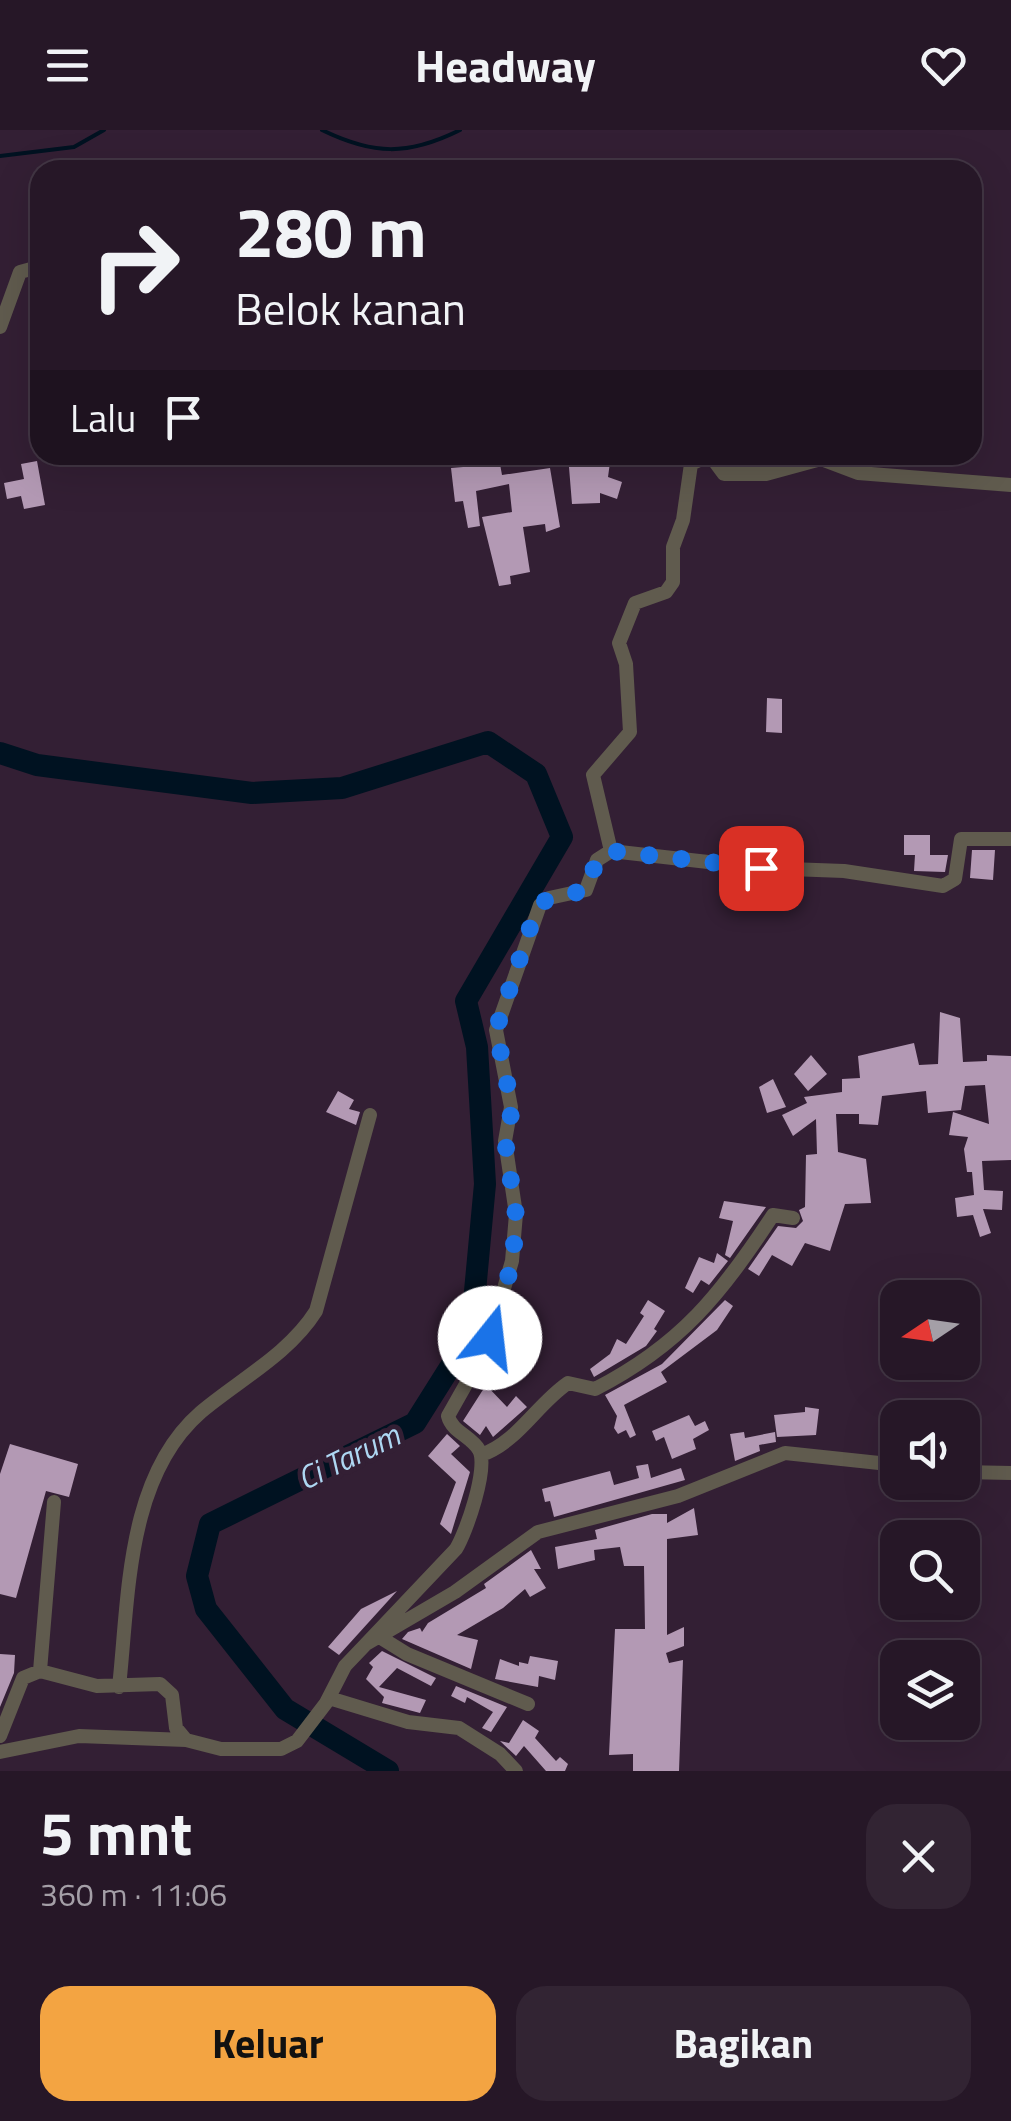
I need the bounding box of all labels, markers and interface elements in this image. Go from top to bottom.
text: Headway [415,31,596,99]
icon: menu [40,38,95,93]
icon: heart [916,38,971,93]
text: 280 m [235,178,427,284]
icon: right [70,200,200,330]
text: Belok kanan [235,274,466,342]
text: Lalu [70,389,136,447]
icon: arrive [156,390,211,445]
pin [719,826,804,911]
icon: arrive [734,841,789,896]
north arrow [880,1280,980,1380]
map controls [880,1280,980,1740]
position arrow [438,1286,542,1390]
button: sound [880,1400,980,1500]
water label: Ci Tarum [288,1410,409,1501]
button: search [880,1520,980,1620]
button: layers [880,1640,980,1740]
text: 5 mnt [40,1787,192,1878]
button: close [866,1804,971,1909]
text: 360 m · 11:06 [40,1870,227,1918]
button: Keluar [40,1986,496,2101]
button: Bagikan [516,1986,971,2101]

